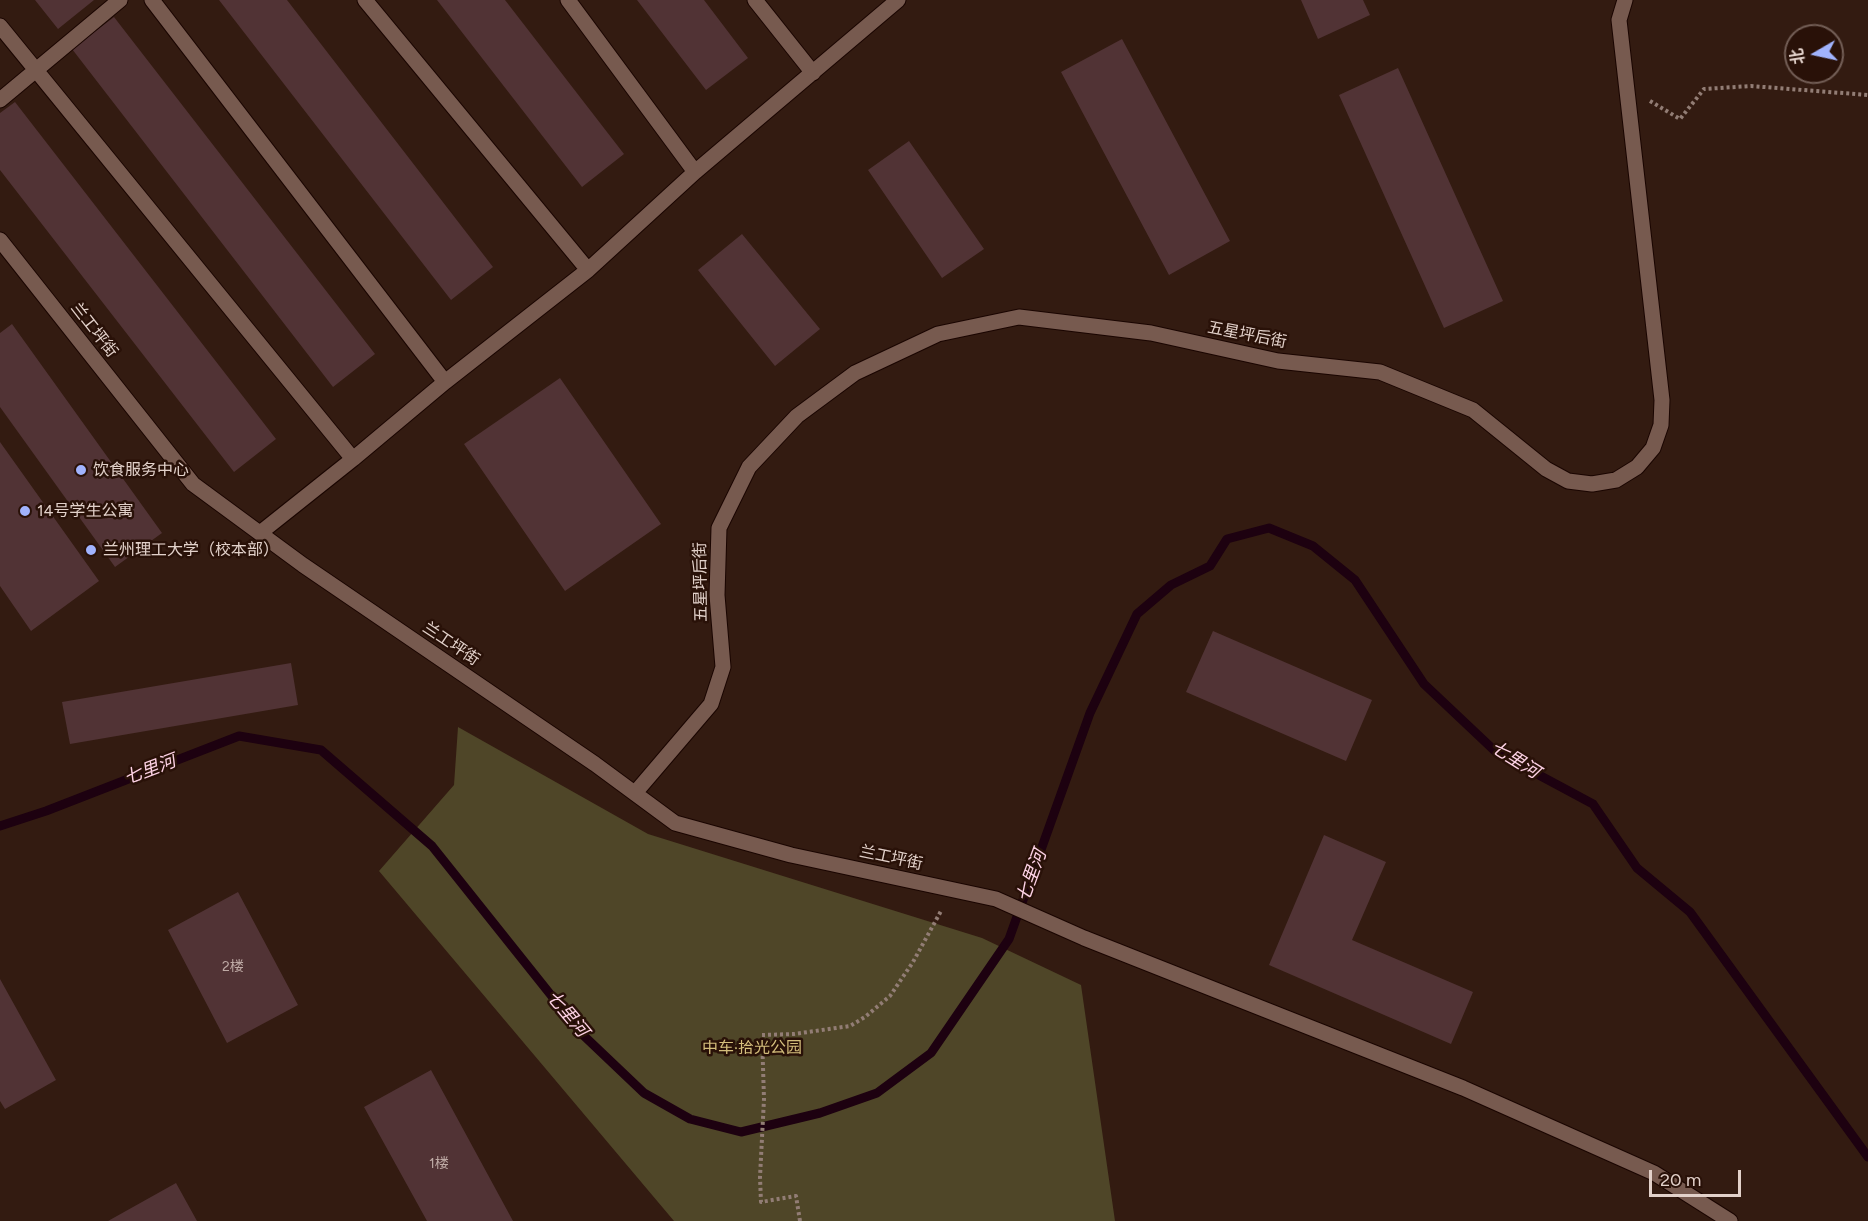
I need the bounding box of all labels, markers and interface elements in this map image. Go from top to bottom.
north arrow [1784,24,1844,84]
text: 北 [1787,47,1808,66]
street label: 兰工坪街 [67,299,121,361]
street label: 五星坪后街 [1206,318,1288,352]
place label: 饮食服务中心 [93,460,189,480]
marker: 饮食服务中心 [74,463,88,477]
place label: 14号学生公寓 [37,501,134,521]
marker: 14号学生公寓 [18,504,32,518]
place label: 兰州理工大学（校本部） [103,540,279,560]
street label: 五星坪后街 [691,542,711,622]
marker: 兰州理工大学（校本部） [84,543,98,557]
street label: 兰工坪街 [419,618,483,670]
water label: 七里河 [1486,737,1544,783]
water label: 七里河 [121,750,179,790]
street label: 兰工坪街 [858,842,924,874]
water label: 七里河 [1013,847,1051,905]
house number: 2楼 [222,959,244,975]
water label: 七里河 [541,986,593,1042]
park label: 中车·拾光公园 [702,1038,802,1058]
house number: 1楼 [429,1156,449,1172]
scale bar [1652,1158,1744,1196]
text: 20 m [1660,1169,1701,1191]

